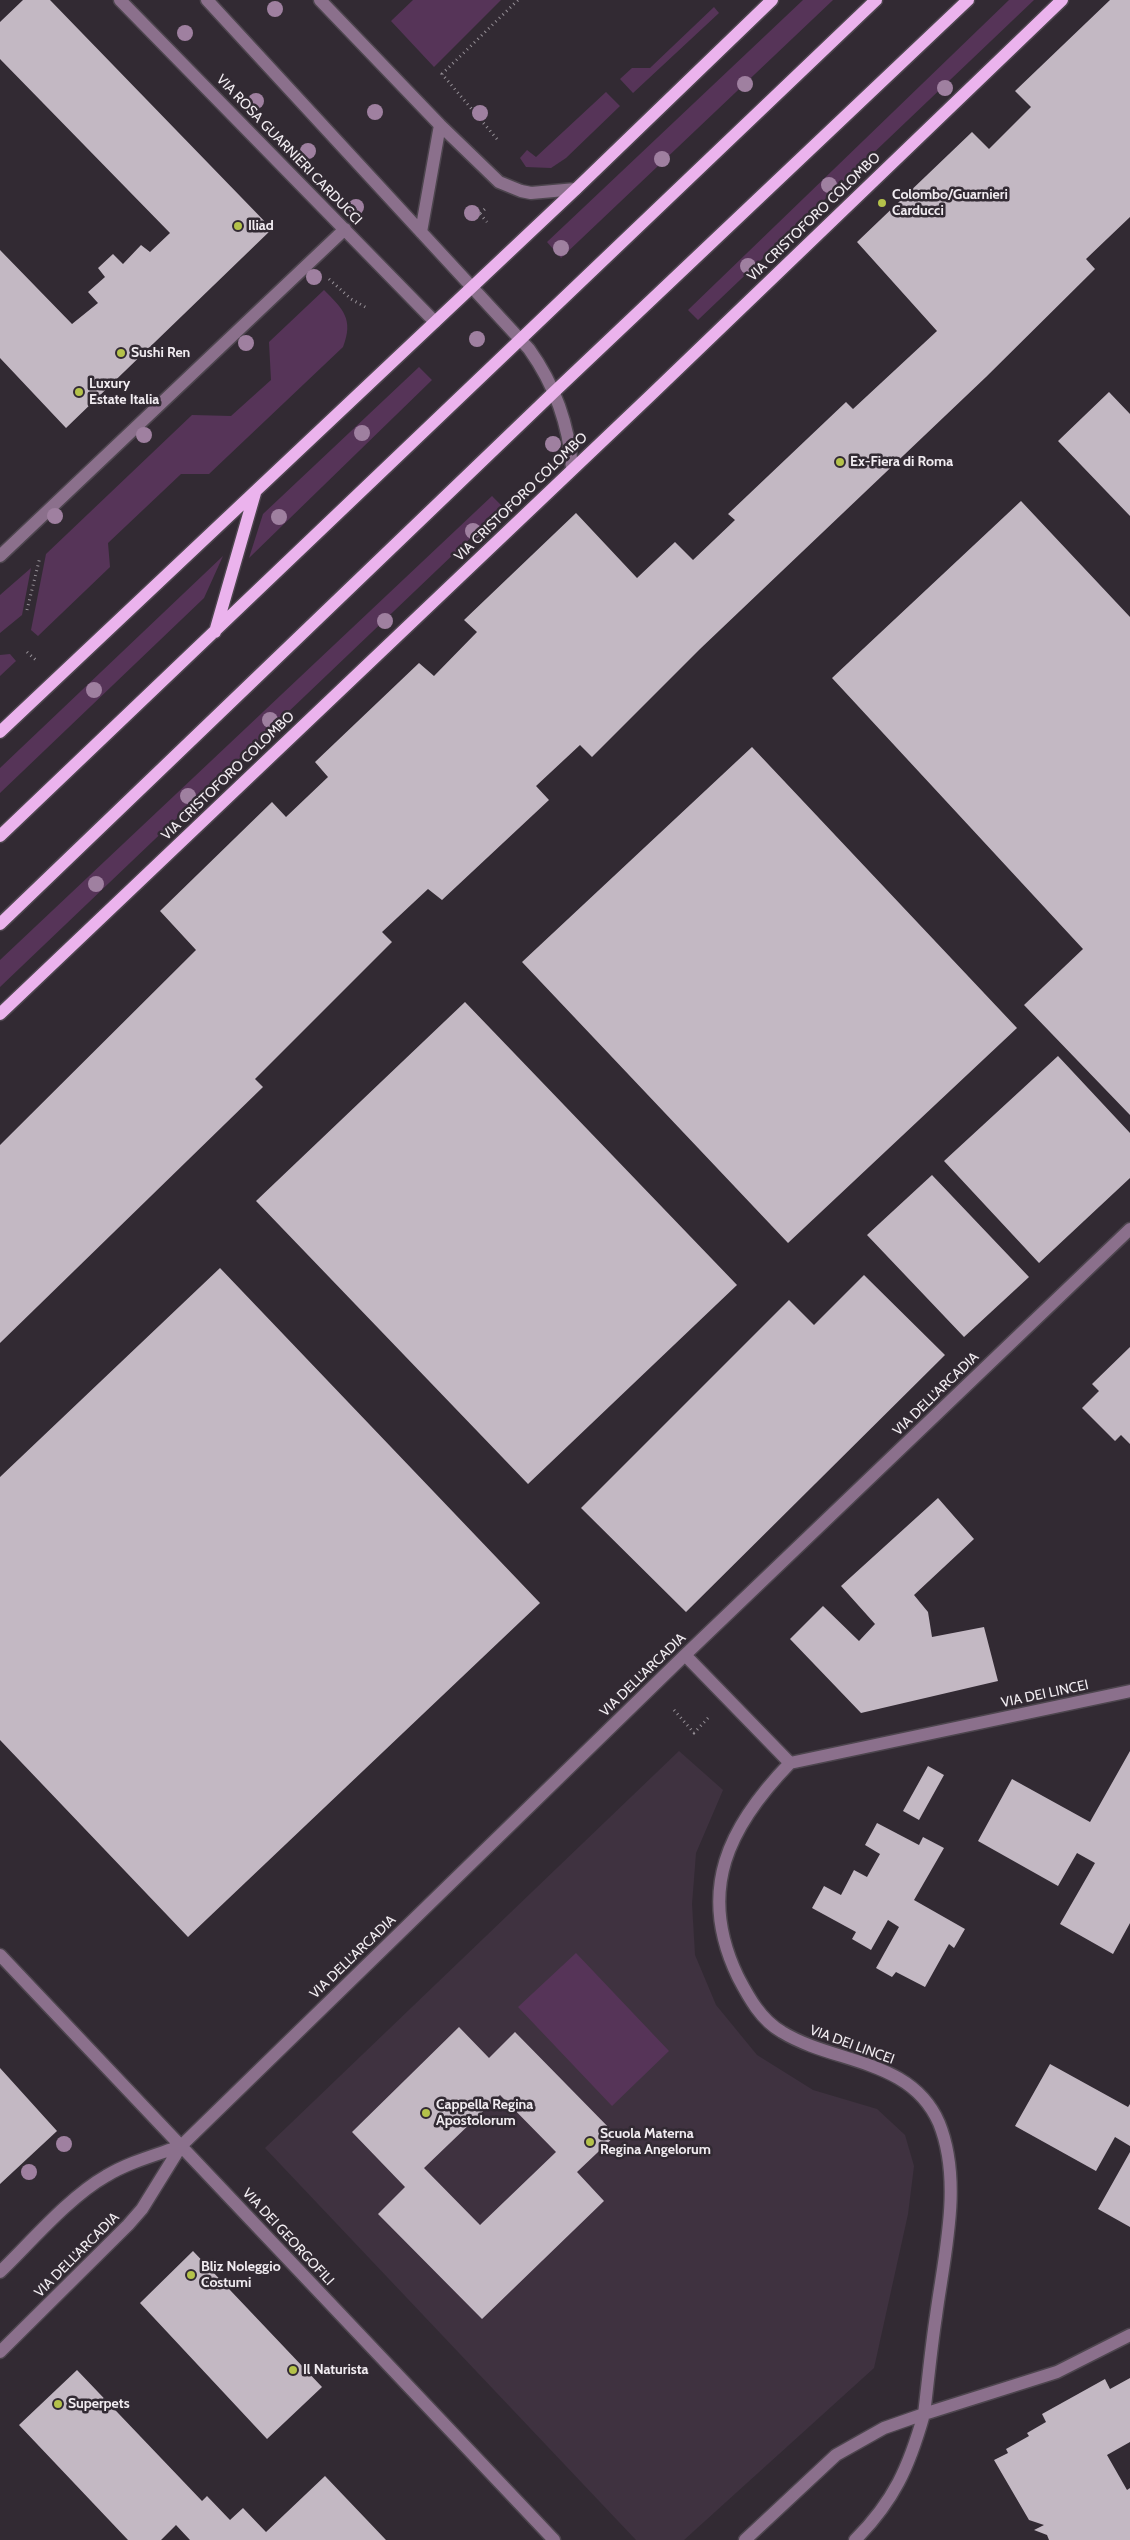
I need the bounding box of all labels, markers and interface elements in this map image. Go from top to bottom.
street label: VIA ROSA GUARNIERI CARDUCCI [213,71,365,229]
street label: VIA CRISTOFORO COLOMBO [744,149,884,285]
place label: Colombo/Guarnieri Carducci [892,187,1008,220]
marker: Colombo/Guarnieri Carducci [876,197,888,209]
place label: Iliad [248,218,274,234]
marker: Iliad [232,220,244,232]
place label: Sushi Ren [131,345,190,361]
marker: Sushi Ren [115,347,127,359]
place label: Luxury Estate Italia [89,376,159,408]
marker: Luxury Estate Italia [73,386,85,398]
street label: VIA CRISTOFORO COLOMBO [451,429,591,565]
place label: Ex-Fiera di Roma [850,454,953,470]
marker: Ex-Fiera di Roma [834,456,846,468]
street label: VIA CRISTOFORO COLOMBO [158,708,298,844]
street label: VIA DELL'ARCADIA [889,1349,983,1439]
street label: VIA DELL'ARCADIA [596,1630,690,1720]
street label: VIA DEI LINCEI [1000,1677,1090,1711]
street label: VIA DELL'ARCADIA [306,1912,400,2002]
street label: VIA DEI LINCEI [807,2022,897,2068]
place label: Cappella Regina Apostolorum [436,2097,533,2130]
marker: Cappella Regina Apostolorum [420,2107,432,2119]
place label: Scuola Materna Regina Angelorum [600,2126,711,2158]
marker: Scuola Materna Regina Angelorum [584,2136,596,2148]
street label: VIA DEI GEORGOFILI [239,2185,337,2289]
street label: VIA DELL'ARCADIA [31,2209,123,2301]
place label: Bliz Noleggio Costumi [201,2259,281,2292]
marker: Bliz Noleggio Costumi [185,2269,197,2281]
place label: Il Naturista [303,2362,368,2378]
marker: Il Naturista [287,2364,299,2376]
place label: Superpets [68,2396,130,2412]
marker: Superpets [52,2398,64,2410]

